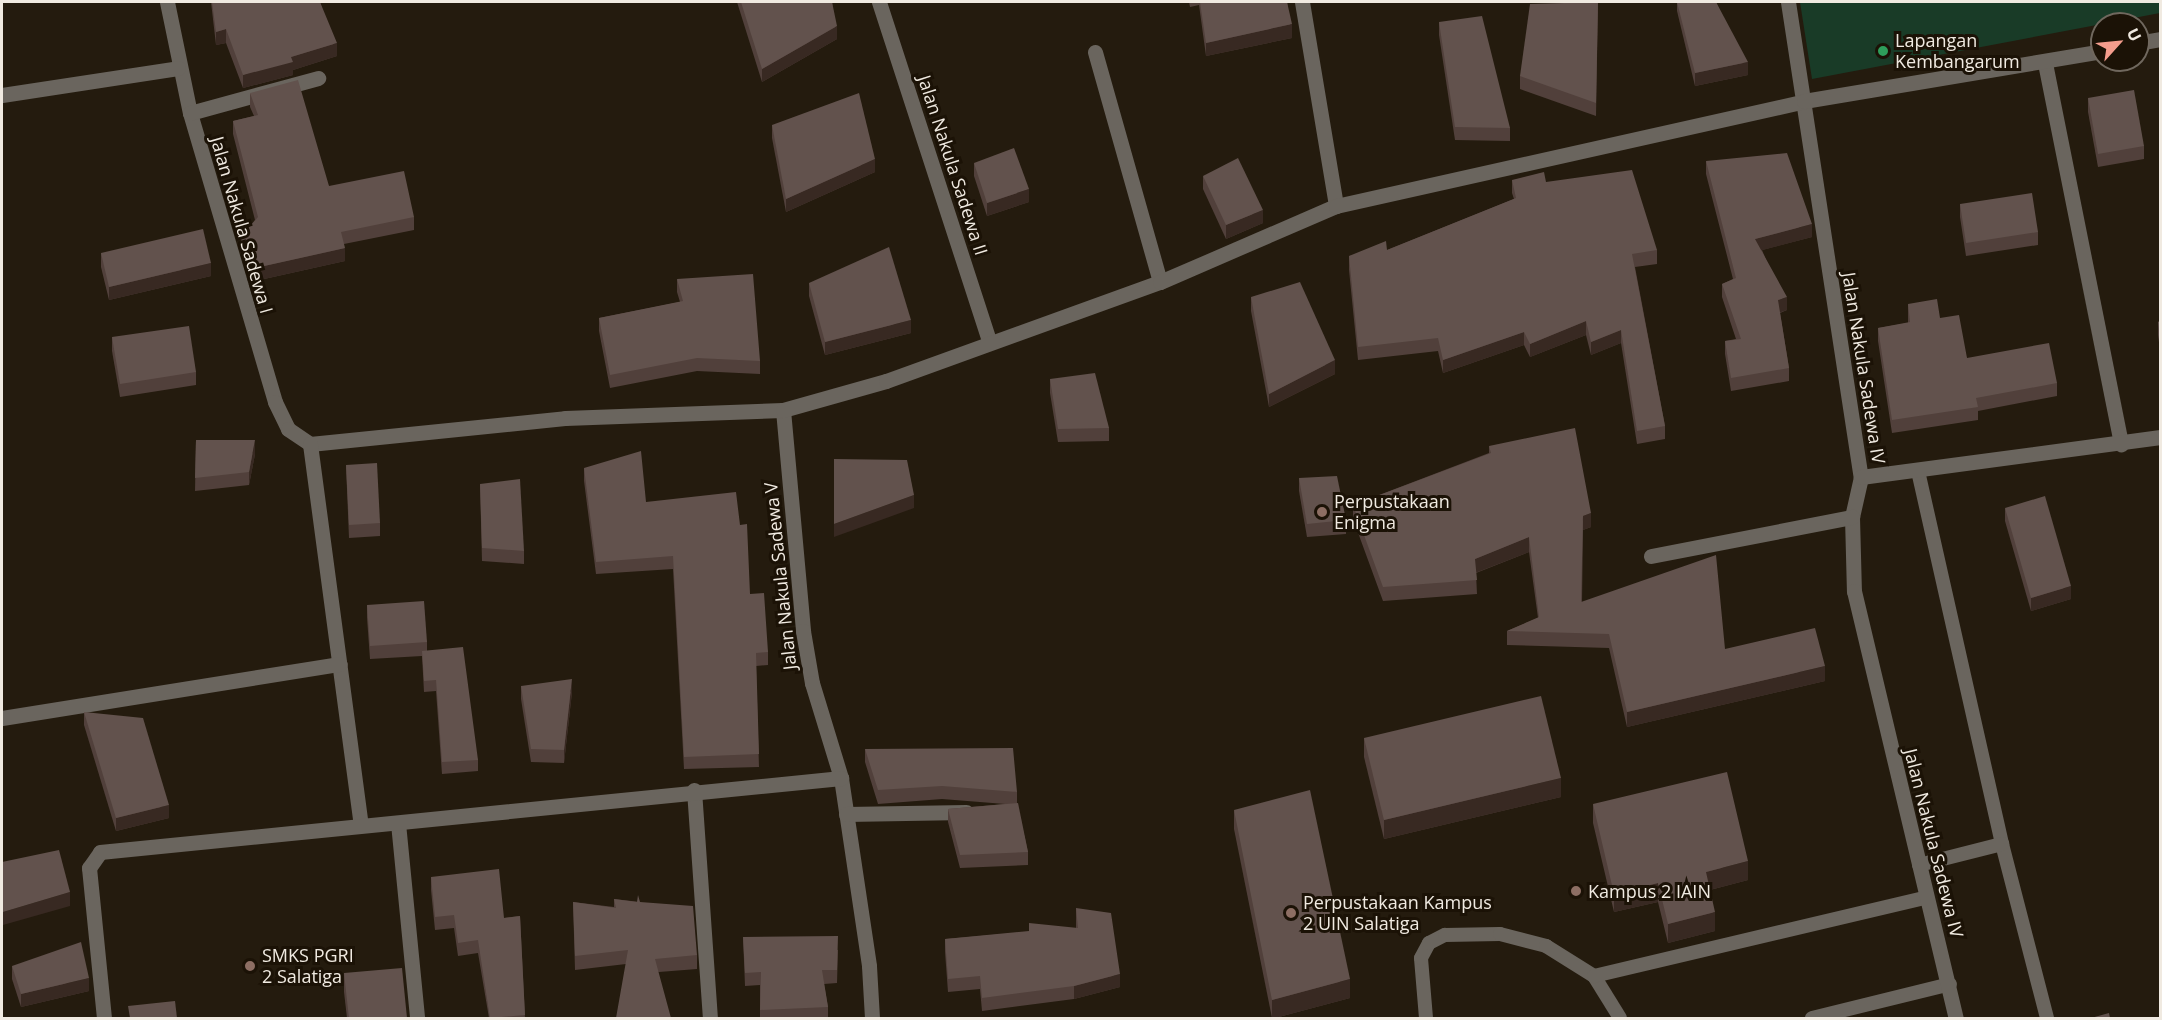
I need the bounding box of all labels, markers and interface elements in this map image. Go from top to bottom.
north arrow [2090,12,2150,72]
text: U [2122,24,2147,45]
place label: Lapangan Kembangarum [1895,30,2020,72]
marker: Lapangan Kembangarum [1876,44,1890,58]
street label: Jalan Nakula Sadewa II [914,72,992,258]
street label: Jalan Nakula Sadewa I [206,134,278,316]
street label: Jalan Nakula Sadewa IV [1838,271,1890,465]
street label: Jalan Nakula Sadewa V [759,481,801,671]
place label: Perpustakaan Enigma [1334,491,1450,534]
marker: Perpustakaan Enigma [1315,505,1329,519]
street label: Jalan Nakula Sadewa IV [1900,746,1968,940]
place label: Kampus 2 IAIN [1588,880,1711,902]
marker: Kampus 2 IAIN [1569,884,1583,898]
place label: Perpustakaan Kampus 2 UIN Salatiga [1303,892,1492,934]
marker: Perpustakaan Kampus 2 UIN Salatiga [1284,906,1298,920]
place label: SMKS PGRI 2 Salatiga [262,945,354,988]
marker: SMKS PGRI 2 Salatiga [243,959,257,973]

